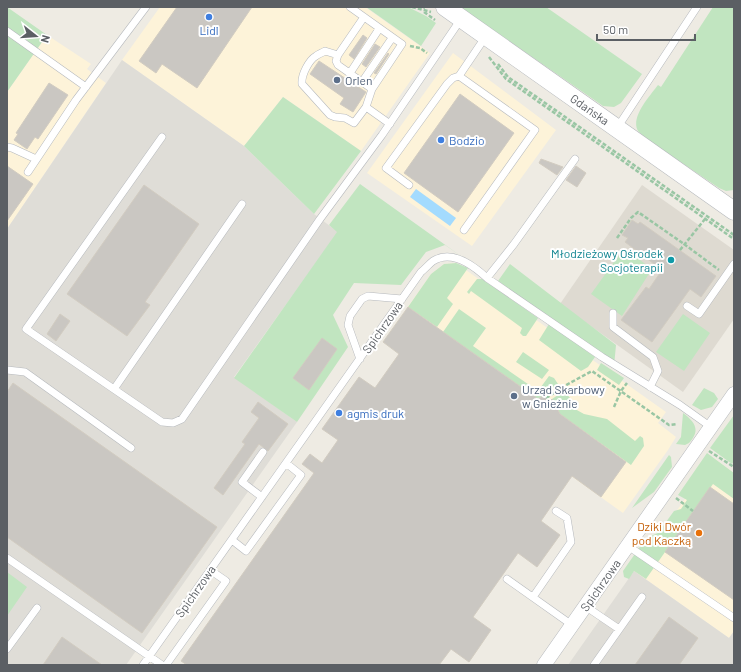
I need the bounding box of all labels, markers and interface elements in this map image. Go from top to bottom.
marker: Lidl [204,12,214,22]
north arrow [16,16,56,56]
scale bar [597,16,695,42]
text: 50 m [603,22,628,36]
place label: Lidl [199,23,219,37]
text: N [39,34,53,44]
place label: Orlen [345,73,372,87]
marker: Orlen [332,75,342,85]
street label: Gdańska [568,91,612,127]
place label: Bodzio [449,133,485,147]
marker: Bodzio [436,135,446,145]
place label: Młodzieżowy Ośrodek Socjoterapii [551,246,663,274]
marker: Młodzieżowy Ośrodek Socjoterapii [666,255,676,265]
street label: Spichrzowa [359,298,405,356]
place label: Urząd Skarbowy w Gnieźnie [522,382,605,410]
marker: Urząd Skarbowy w Gnieźnie [509,391,519,401]
place label: agmis druk [347,406,404,420]
marker: agmis druk [334,408,344,418]
place label: Dziki Dwór pod Kaczką [632,519,692,547]
marker: Dziki Dwór pod Kaczką [694,528,704,538]
street label: Spichrzowa [577,556,623,614]
street label: Spichrzowa [172,562,218,620]

